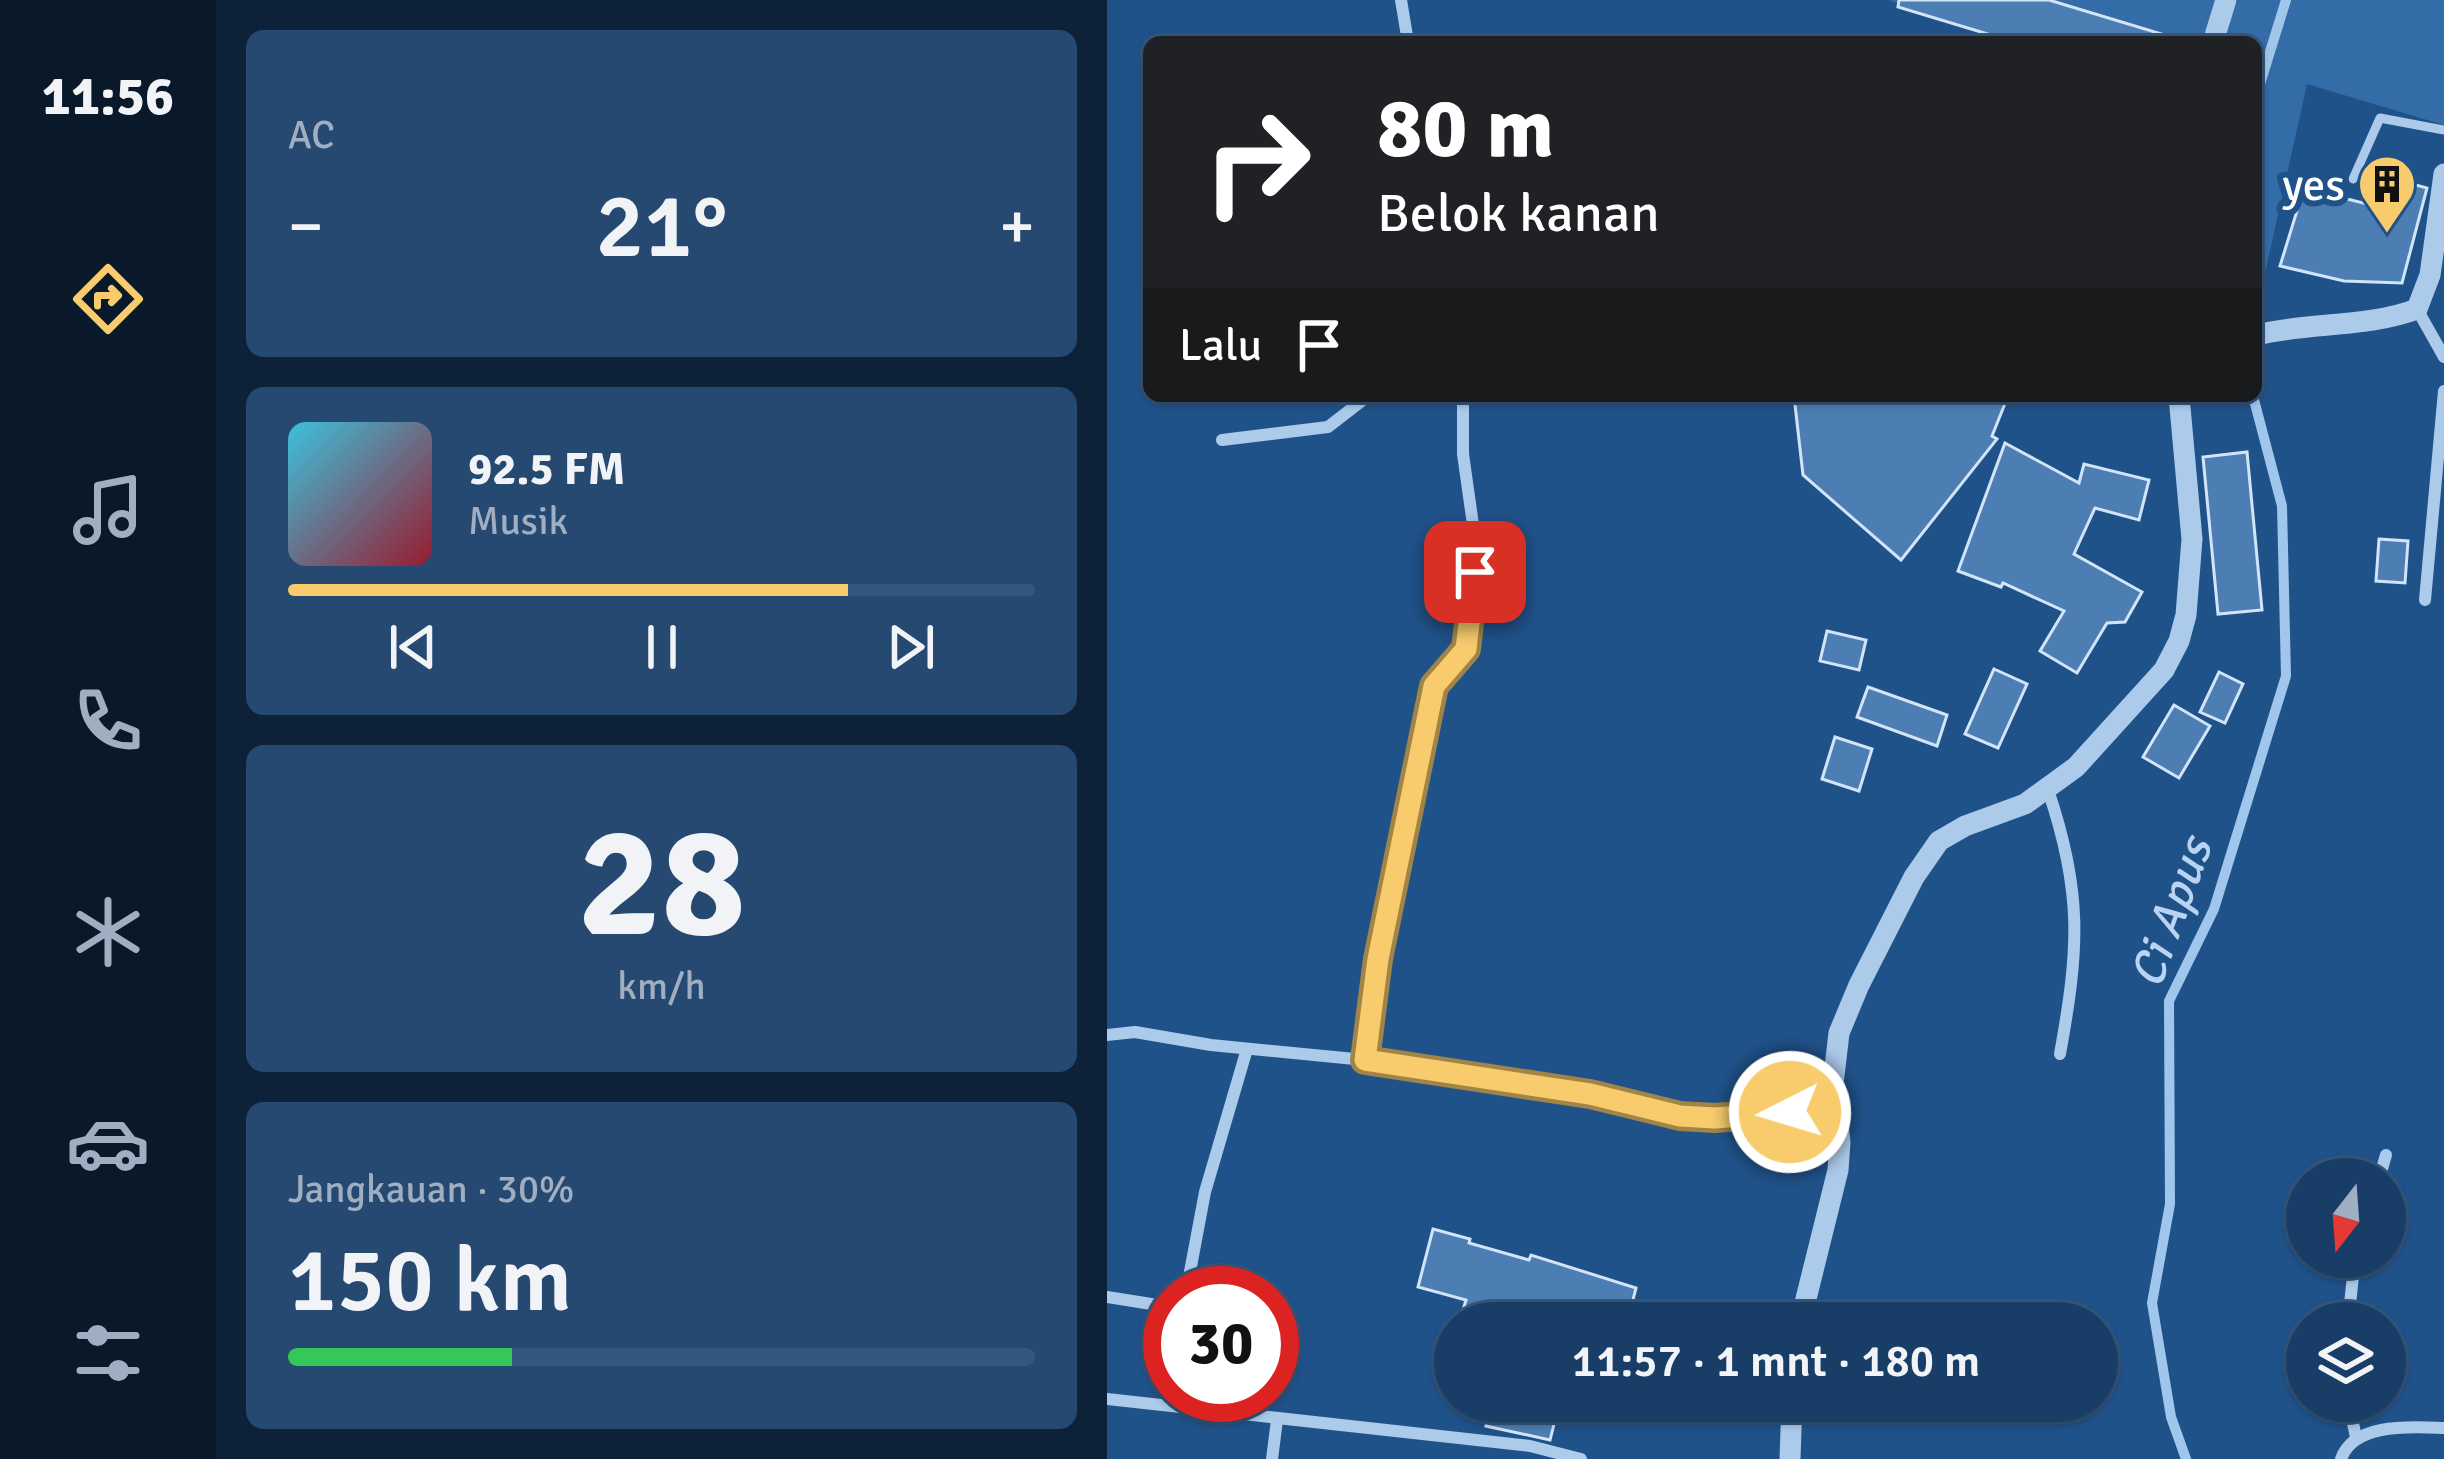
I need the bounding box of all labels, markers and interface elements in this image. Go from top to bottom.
text: 11:56 [42,63,174,130]
text: 80 m [1377,77,1554,181]
icon: right [1179,84,1335,240]
text: AC [288,111,335,159]
building icon: yes [2356,153,2418,235]
place label: yes [2282,158,2345,213]
text: 21° [596,171,727,282]
text: Belok kanan [1377,180,1660,247]
text: − [288,186,324,267]
text: + [999,186,1035,267]
icon: directions [66,257,150,341]
icon: arrive [1286,312,1352,378]
text: Lalu [1179,318,1262,373]
text: 92.5 FM [468,442,625,497]
icon: music [66,468,150,552]
text: Musik [468,497,568,545]
pin [1424,521,1526,623]
icon: arrive [1442,539,1508,605]
icon: previous [380,614,446,680]
icon: pause [629,614,695,680]
icon: next [878,614,944,680]
icon: phone [66,679,150,763]
text: 28 [577,787,746,980]
water label: Ci Apus [2117,826,2227,995]
icon: climate [66,890,150,974]
text: km/h [617,962,706,1010]
position arrow [1727,1049,1853,1175]
icon: car [66,1101,150,1185]
north arrow [2286,1158,2406,1278]
map controls [2286,1158,2406,1422]
text: Jangkauan · 30% [288,1165,574,1213]
text: 150 km [288,1225,572,1336]
speed limit sign: 30 [1143,1266,1299,1422]
button: layers [2286,1302,2406,1422]
icon: filters [66,1311,150,1395]
text: 11:57 · 1 mnt · 180 m [1572,1334,1980,1389]

